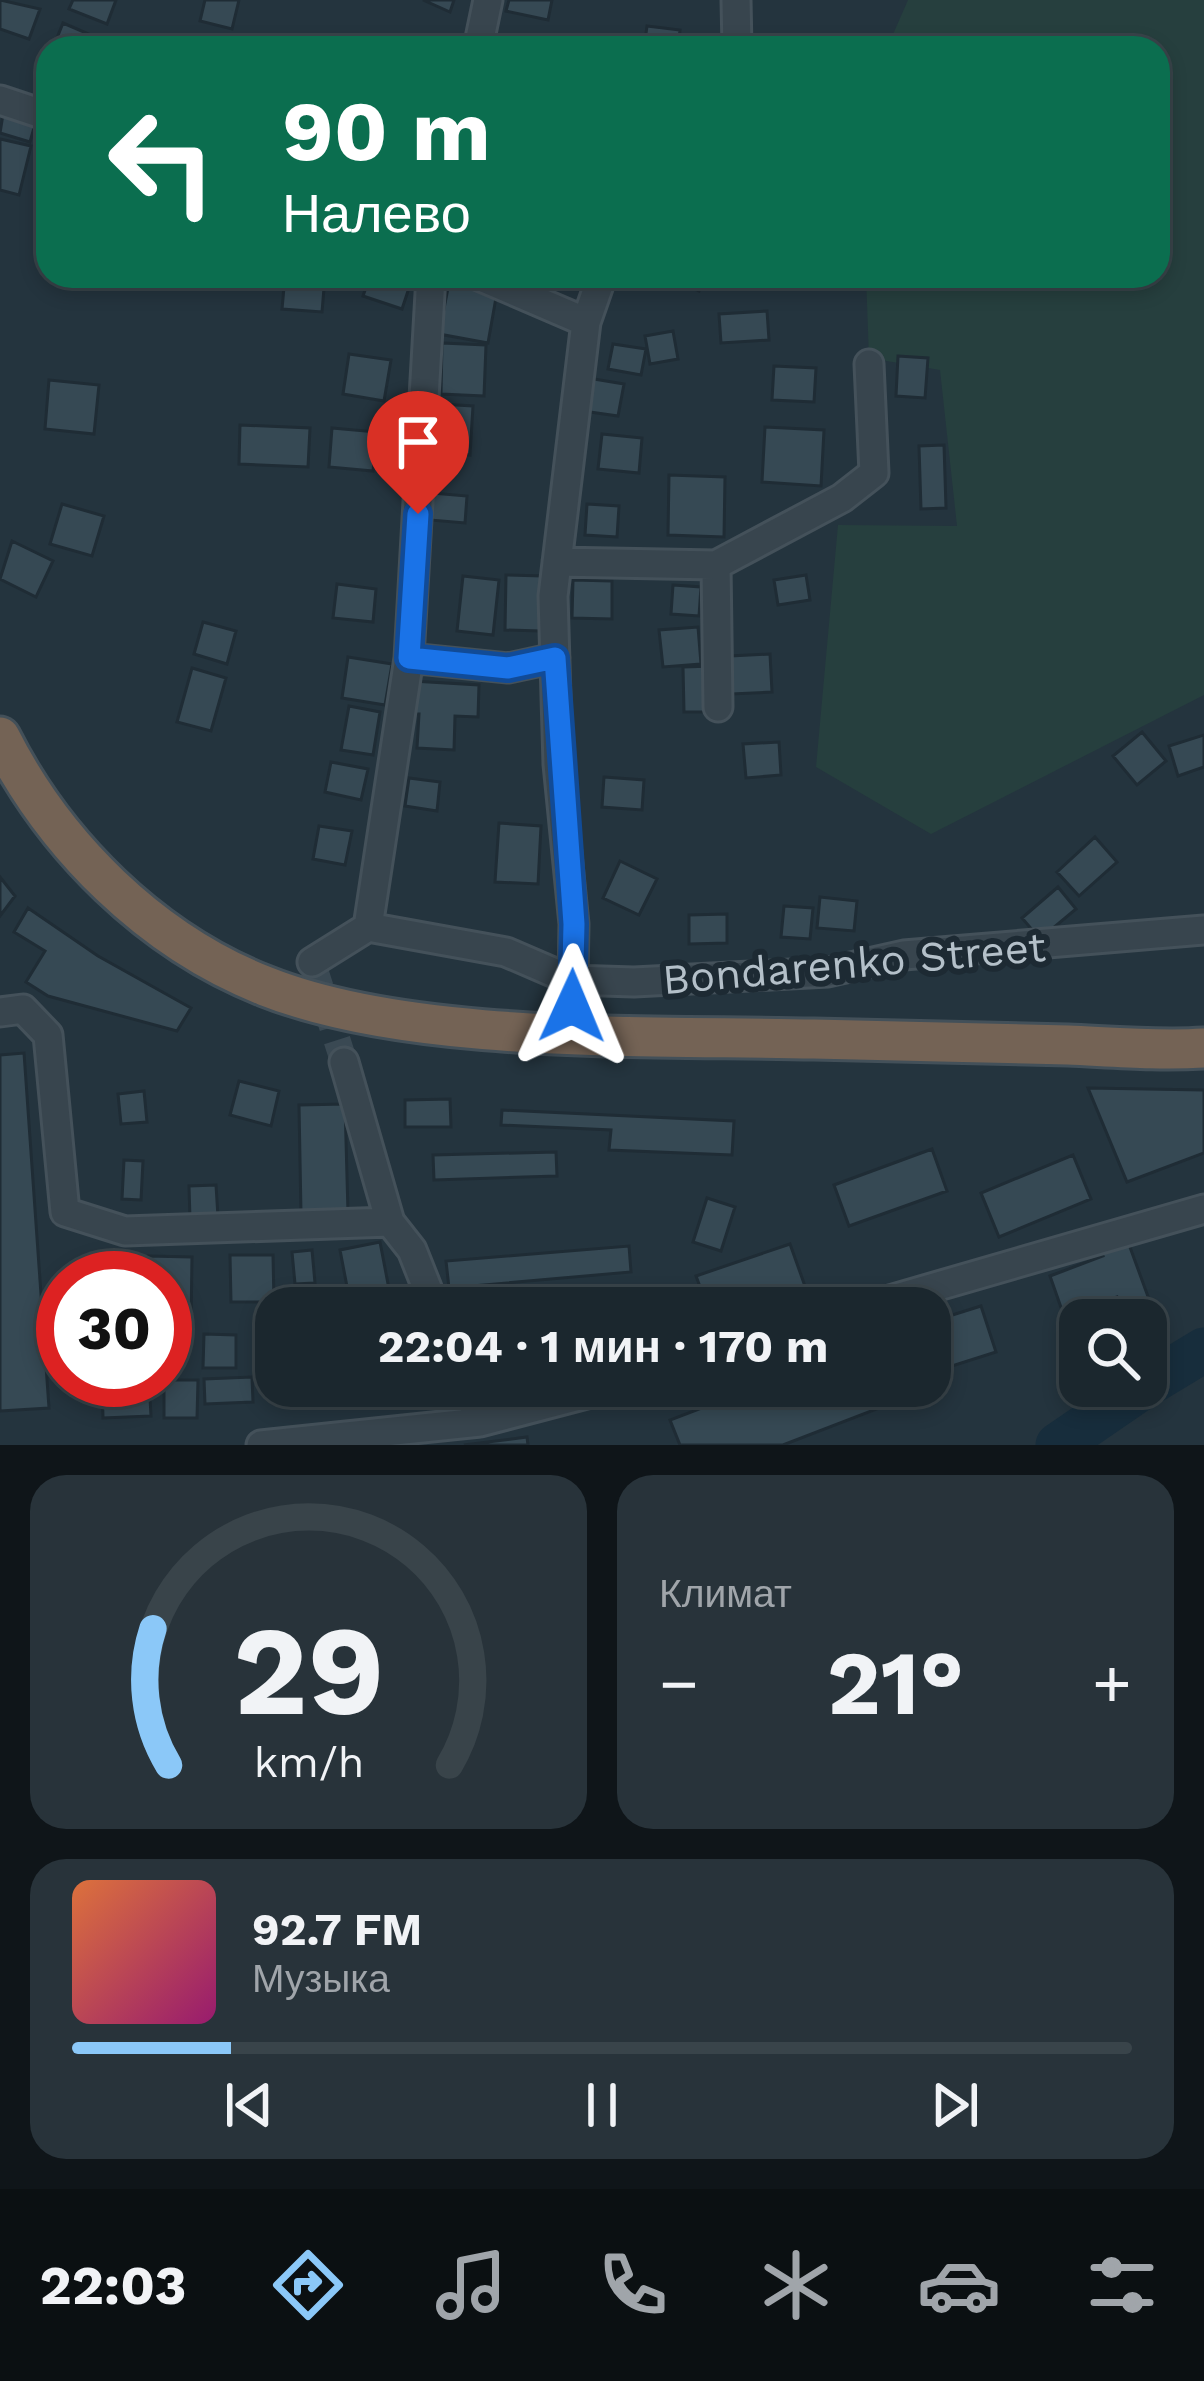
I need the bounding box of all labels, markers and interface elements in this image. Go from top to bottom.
text: 90 m [282,82,491,180]
icon: left [84,84,240,240]
text: Налево [282,182,471,245]
pin [367,391,469,514]
icon: arrive [385,409,451,475]
street label: Bondarenko Street [660,922,1048,1004]
position arrow [509,943,635,1069]
speed limit sign: 30 [36,1251,192,1407]
map controls [1059,1299,1167,1407]
button: search [1059,1299,1167,1407]
text: 22:04 · 1 мин · 170 m [378,1320,828,1373]
text: Климат [659,1571,792,1616]
text: 29 [233,1598,384,1744]
text: 21° [827,1630,964,1736]
text: − [659,1645,699,1722]
text: + [1092,1645,1132,1722]
text: km/h [253,1737,364,1787]
text: 92.7 FM [252,1903,422,1956]
text: Музыка [252,1956,390,2001]
icon: previous [216,2072,282,2138]
icon: pause [569,2072,635,2138]
icon: next [922,2072,988,2138]
icon: directions [266,2243,350,2327]
icon: music [429,2243,513,2327]
icon: phone [591,2243,675,2327]
icon: climate [754,2243,838,2327]
icon: car [917,2243,1001,2327]
icon: filters [1080,2243,1164,2327]
text: 22:03 [39,2254,187,2317]

